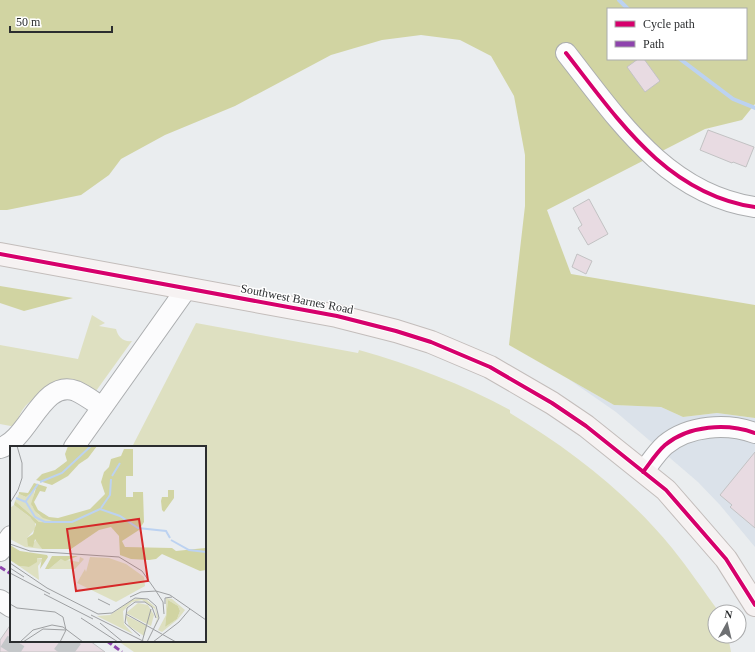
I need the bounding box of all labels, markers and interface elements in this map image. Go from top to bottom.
scale bar [10,8,112,34]
legend [607,8,747,60]
text: 50 m [16,15,41,29]
text: Cycle path [643,17,695,31]
text: Path [643,37,664,51]
street label: Southwest Barnes Road [239,281,355,317]
inset map [10,446,206,642]
north arrow [707,604,747,644]
text: N [724,608,733,621]

